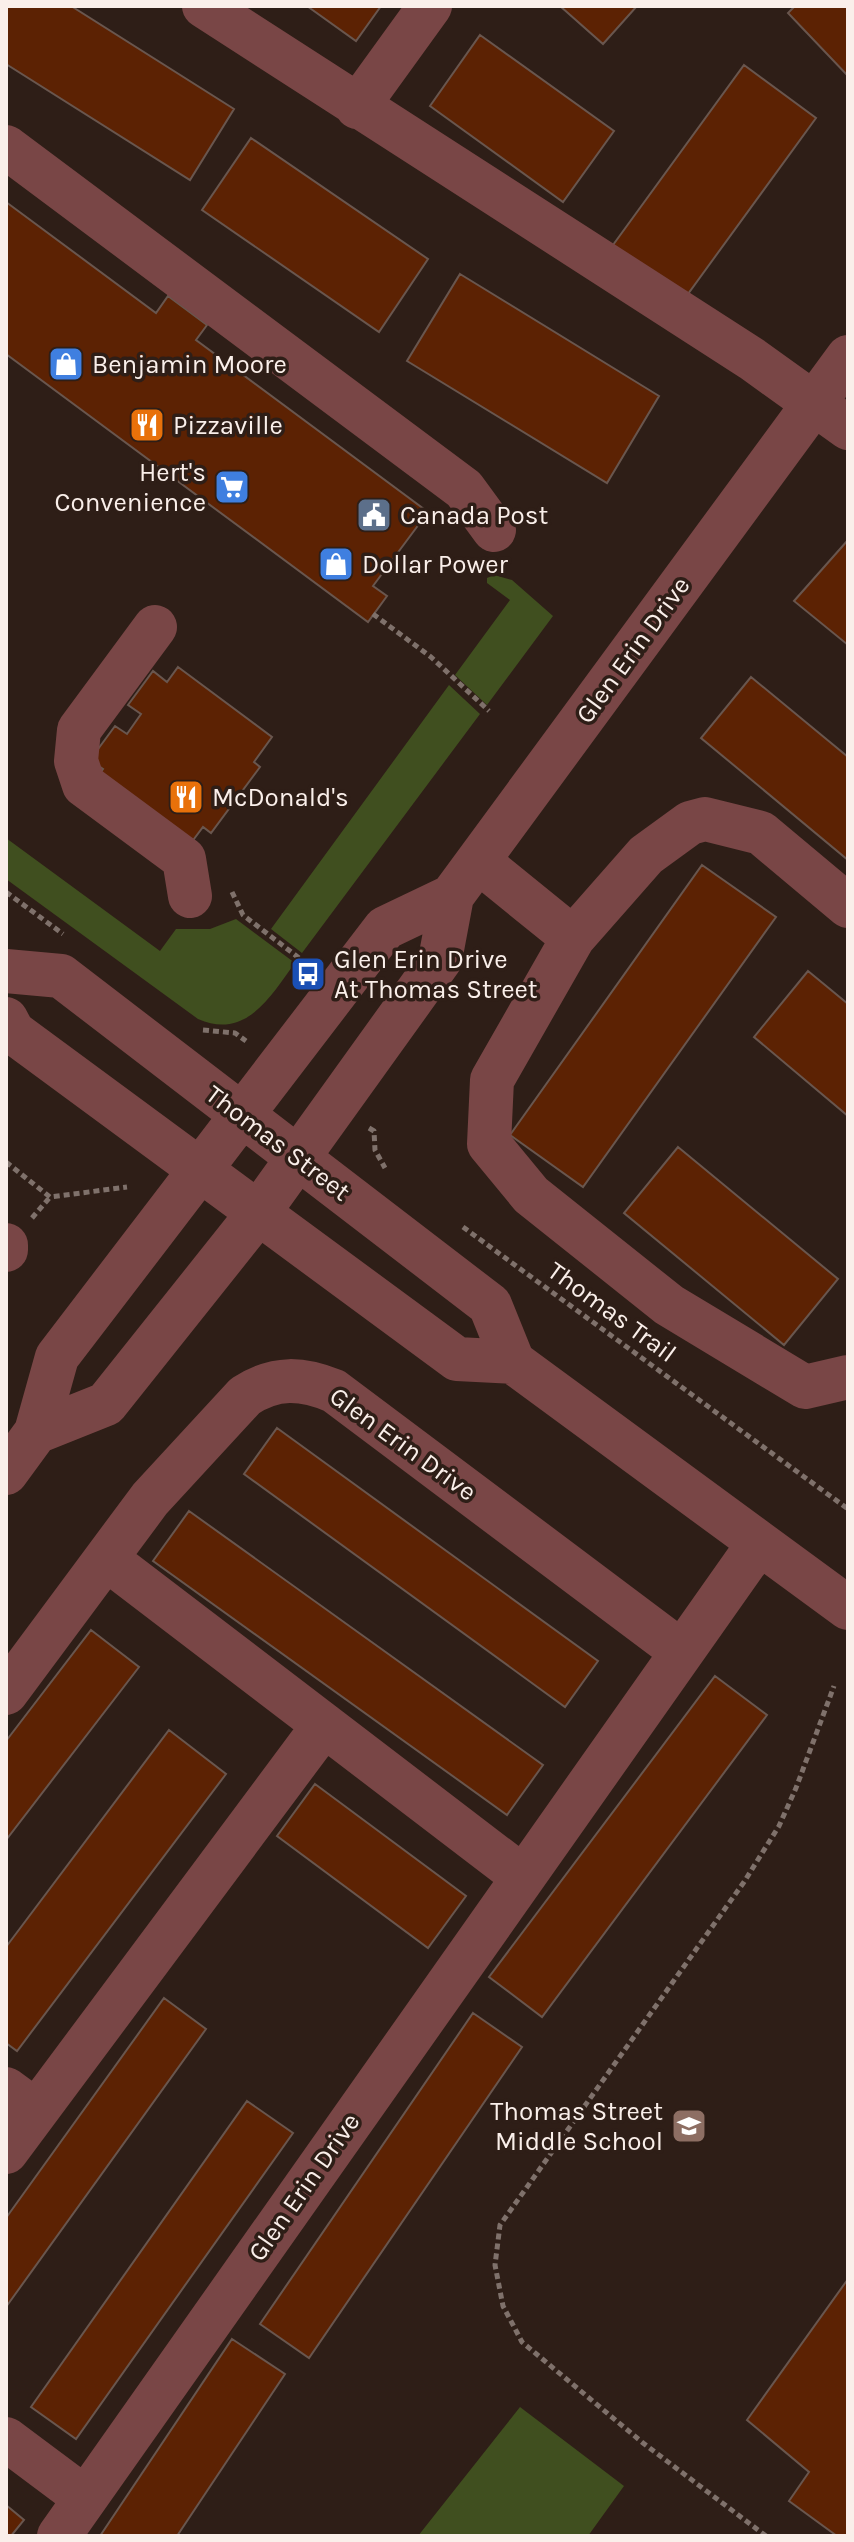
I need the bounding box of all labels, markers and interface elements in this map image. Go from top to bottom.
shop icon: Benjamin Moore [47,345,85,383]
place label: Benjamin Moore [92,349,287,380]
restaurant icon: Pizzaville [128,406,166,444]
place label: Pizzaville [173,410,283,441]
place label: Hert's Convenience [54,457,206,518]
supermarket icon: Hert's Convenience [213,468,251,506]
public building icon: Canada Post [355,496,393,534]
place label: Canada Post [400,500,548,531]
shop icon: Dollar Power [317,545,355,583]
place label: Dollar Power [362,549,509,580]
street label: Glen Erin Drive [569,571,697,729]
restaurant icon: McDonald's [167,778,205,816]
place label: McDonald's [212,782,349,813]
place label: Glen Erin Drive At Thomas Street [334,944,538,1005]
bus stop icon: Glen Erin Drive At Thomas Street [289,955,327,993]
street label: Thomas Street [200,1079,356,1207]
street label: Thomas Trail [542,1255,682,1369]
street label: Glen Erin Drive [324,1380,482,1508]
place label: Thomas Street Middle School [490,2096,663,2157]
street label: Glen Erin Drive [242,2107,366,2267]
school or university icon: Thomas Street Middle School [670,2107,708,2145]

